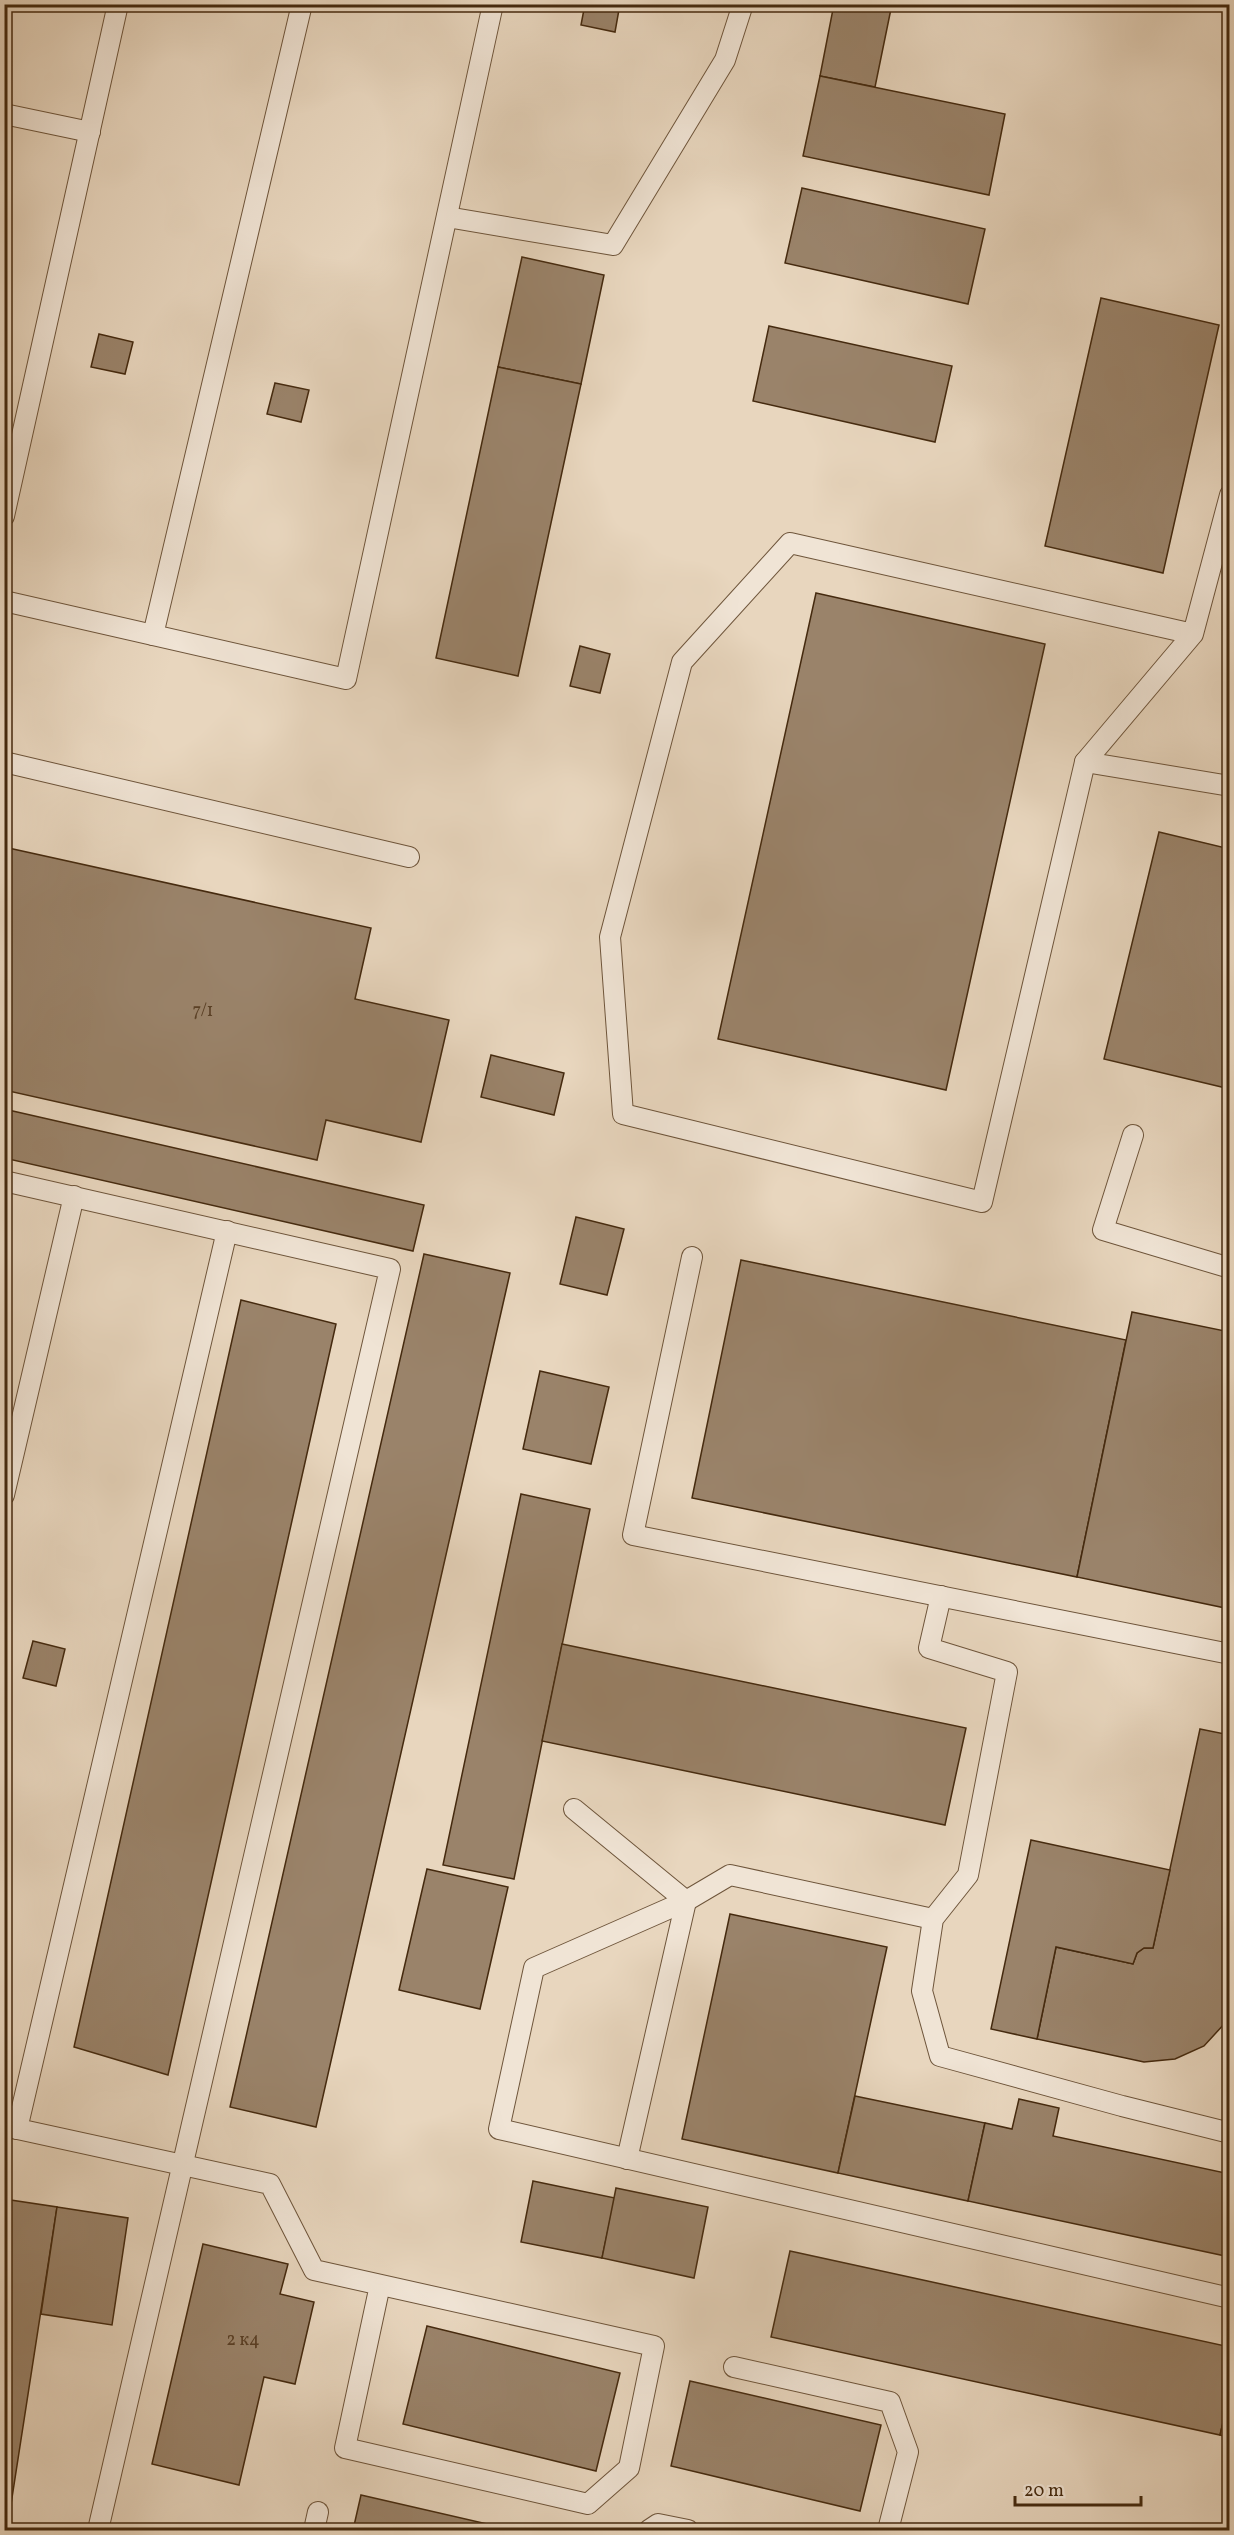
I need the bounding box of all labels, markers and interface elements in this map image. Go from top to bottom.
house number: 7/1 [192,999,214,1024]
house number: 2 к4 [226,2328,260,2353]
scale bar [1015,2469,1141,2507]
text: 20 m [1024,2479,1064,2504]

